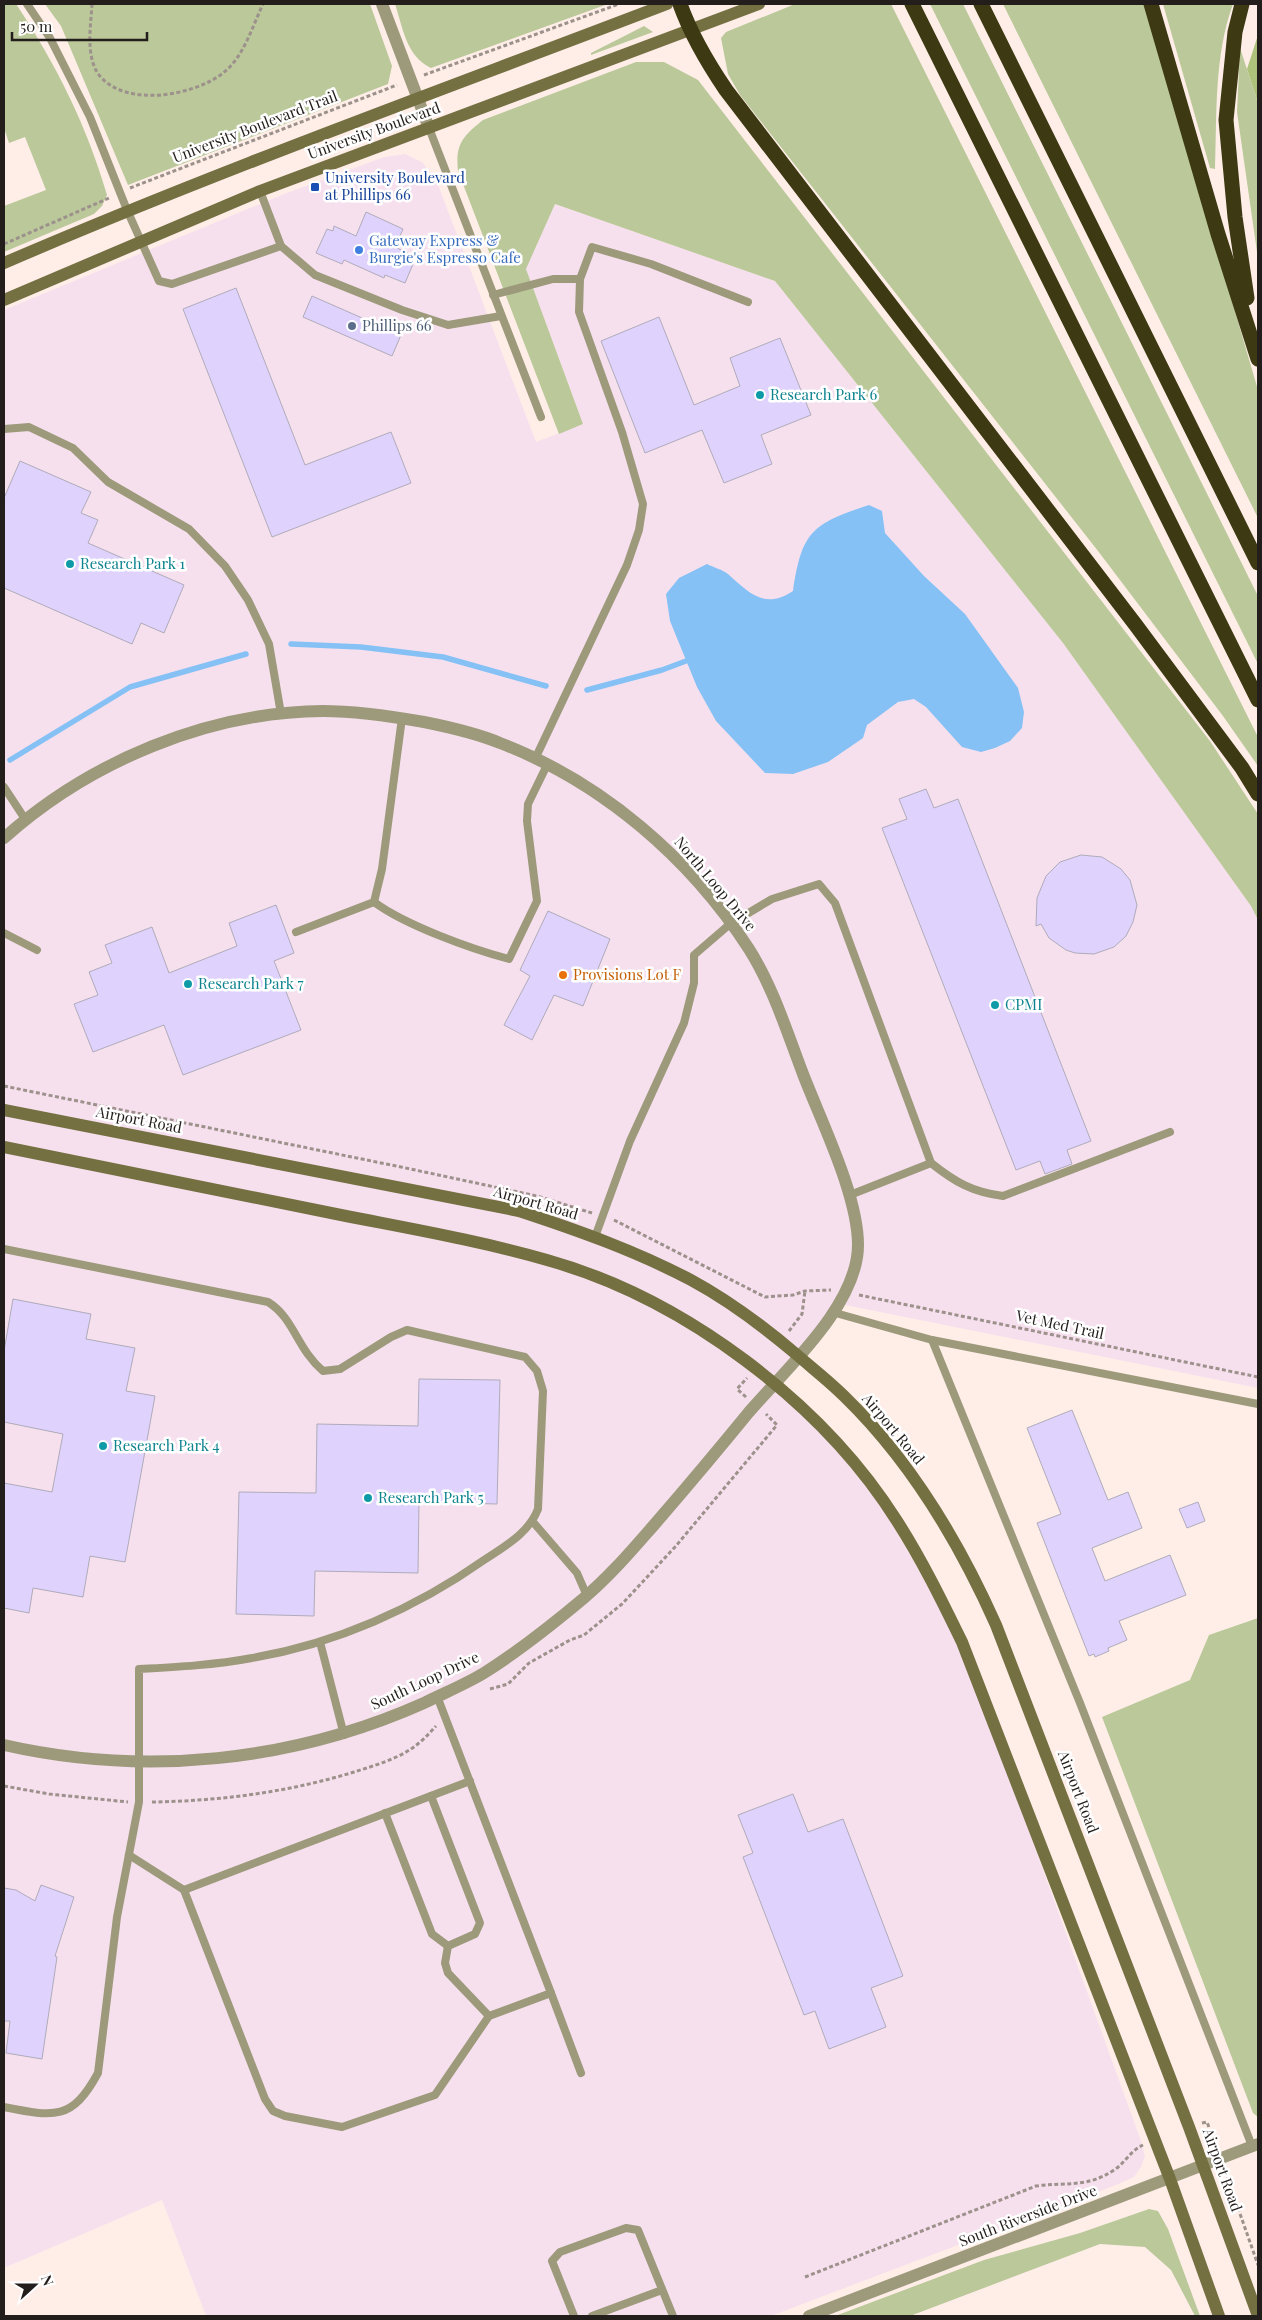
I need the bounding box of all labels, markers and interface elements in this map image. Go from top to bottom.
scale bar [12,10,148,42]
text: 50 m [20,16,53,36]
street label: University Boulevard Trail [169,85,340,167]
street label: University Boulevard [305,97,443,163]
place label: University Boulevard at Phillips 66 [325,167,465,204]
marker: University Boulevard at Phillips 66 [309,181,321,193]
place label: Gateway Express & Burgie's Espresso Cafe [369,230,521,267]
marker: Gateway Express & Burgie's Espresso Cafe [353,244,365,256]
place label: Phillips 66 [362,315,432,335]
marker: Phillips 66 [346,320,358,332]
place label: Research Park 6 [770,384,878,404]
marker: Research Park 6 [754,389,766,401]
place label: Research Park 1 [80,553,186,573]
marker: Research Park 1 [64,558,76,570]
street label: North Loop Drive [670,832,761,935]
place label: Provisions Lot F [573,964,682,984]
marker: Provisions Lot F [557,969,569,981]
place label: Research Park 7 [198,973,304,993]
marker: Research Park 7 [182,978,194,990]
place label: CPMI [1005,994,1042,1014]
marker: CPMI [989,999,1001,1011]
street label: Airport Road [94,1101,184,1137]
street label: Airport Road [491,1180,581,1224]
street label: Vet Med Trail [1013,1305,1106,1343]
street label: Airport Road [857,1388,930,1468]
place label: Research Park 4 [113,1435,220,1455]
marker: Research Park 4 [97,1440,109,1452]
place label: Research Park 5 [378,1487,484,1507]
marker: Research Park 5 [362,1492,374,1504]
street label: South Loop Drive [367,1646,482,1714]
street label: Airport Road [1054,1746,1104,1836]
street label: Airport Road [1198,2124,1247,2214]
street label: South Riverside Drive [956,2180,1100,2251]
north arrow [10,2260,60,2310]
text: N [37,2272,58,2288]

